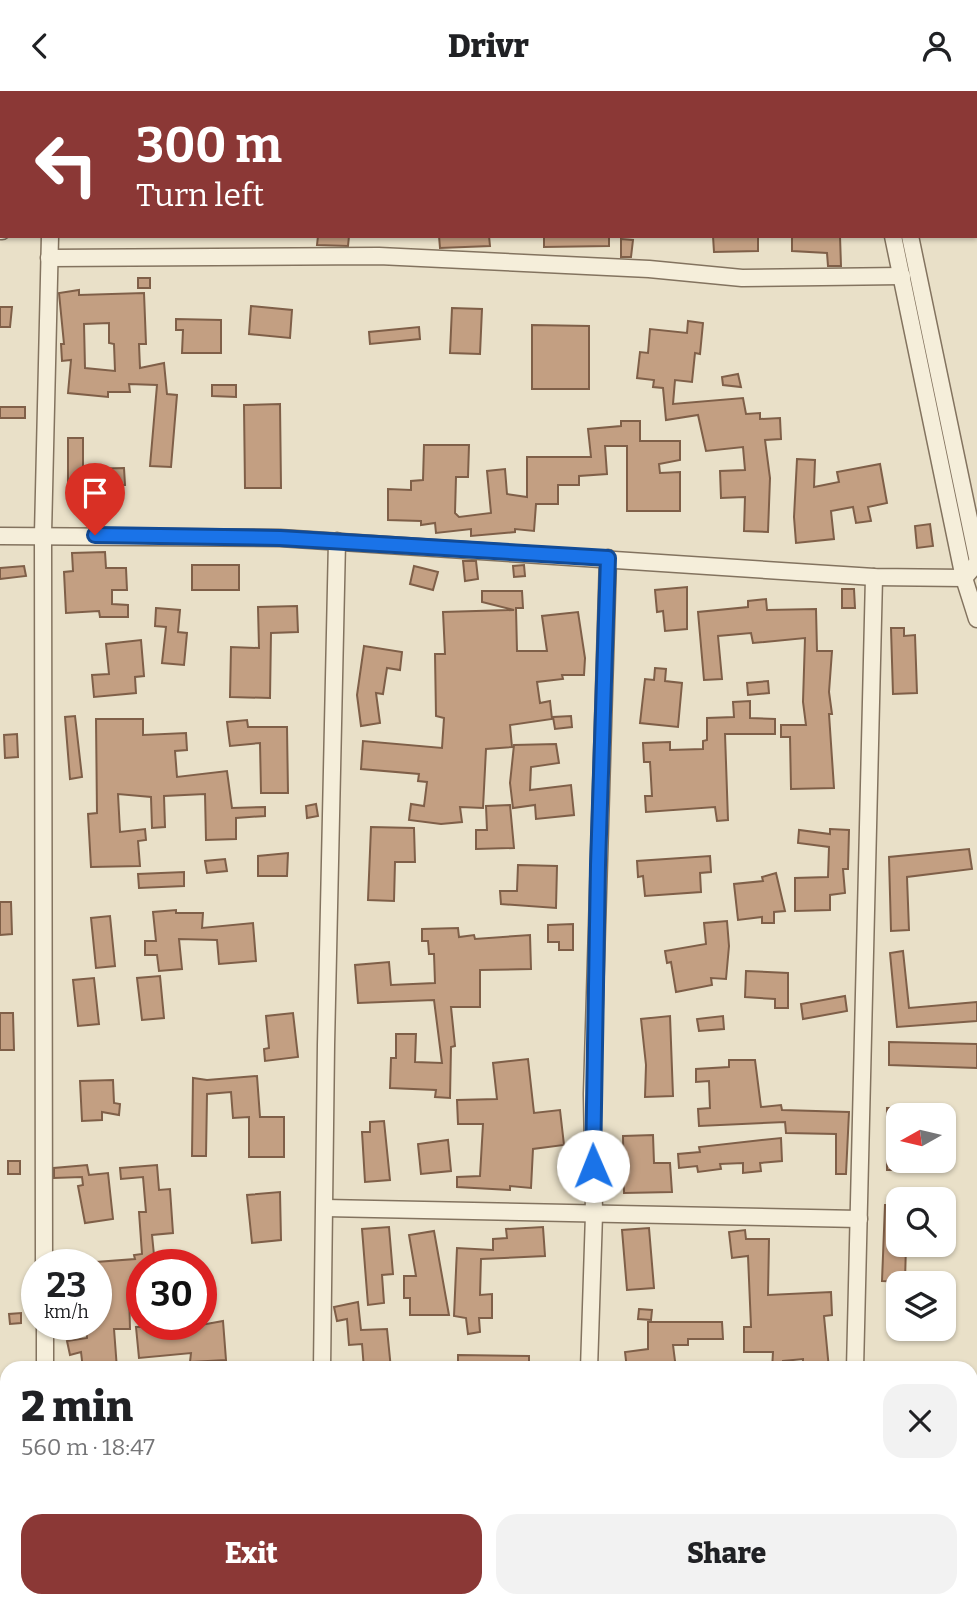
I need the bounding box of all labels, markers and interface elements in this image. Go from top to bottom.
icon: back [21,27,59,65]
text: Drivr [448,27,529,65]
icon: person [918,27,956,65]
text: 300 m [136,116,282,175]
icon: left [21,119,112,210]
text: Turn left [136,176,264,214]
pin [65,463,125,535]
icon: arrive [76,474,114,512]
north arrow [886,1103,956,1173]
map controls [886,1103,956,1341]
position arrow [556,1129,630,1203]
button: search [886,1187,956,1257]
speed limit sign: 30 [126,1249,217,1340]
text: 23 [47,1264,86,1306]
button: layers [886,1271,956,1341]
text: km/h [44,1301,89,1323]
text: 2 min [21,1382,133,1432]
button: close [883,1384,957,1458]
text: 560 m · 18:47 [21,1433,155,1461]
button: Exit [21,1514,482,1594]
button: Share [496,1514,957,1594]

